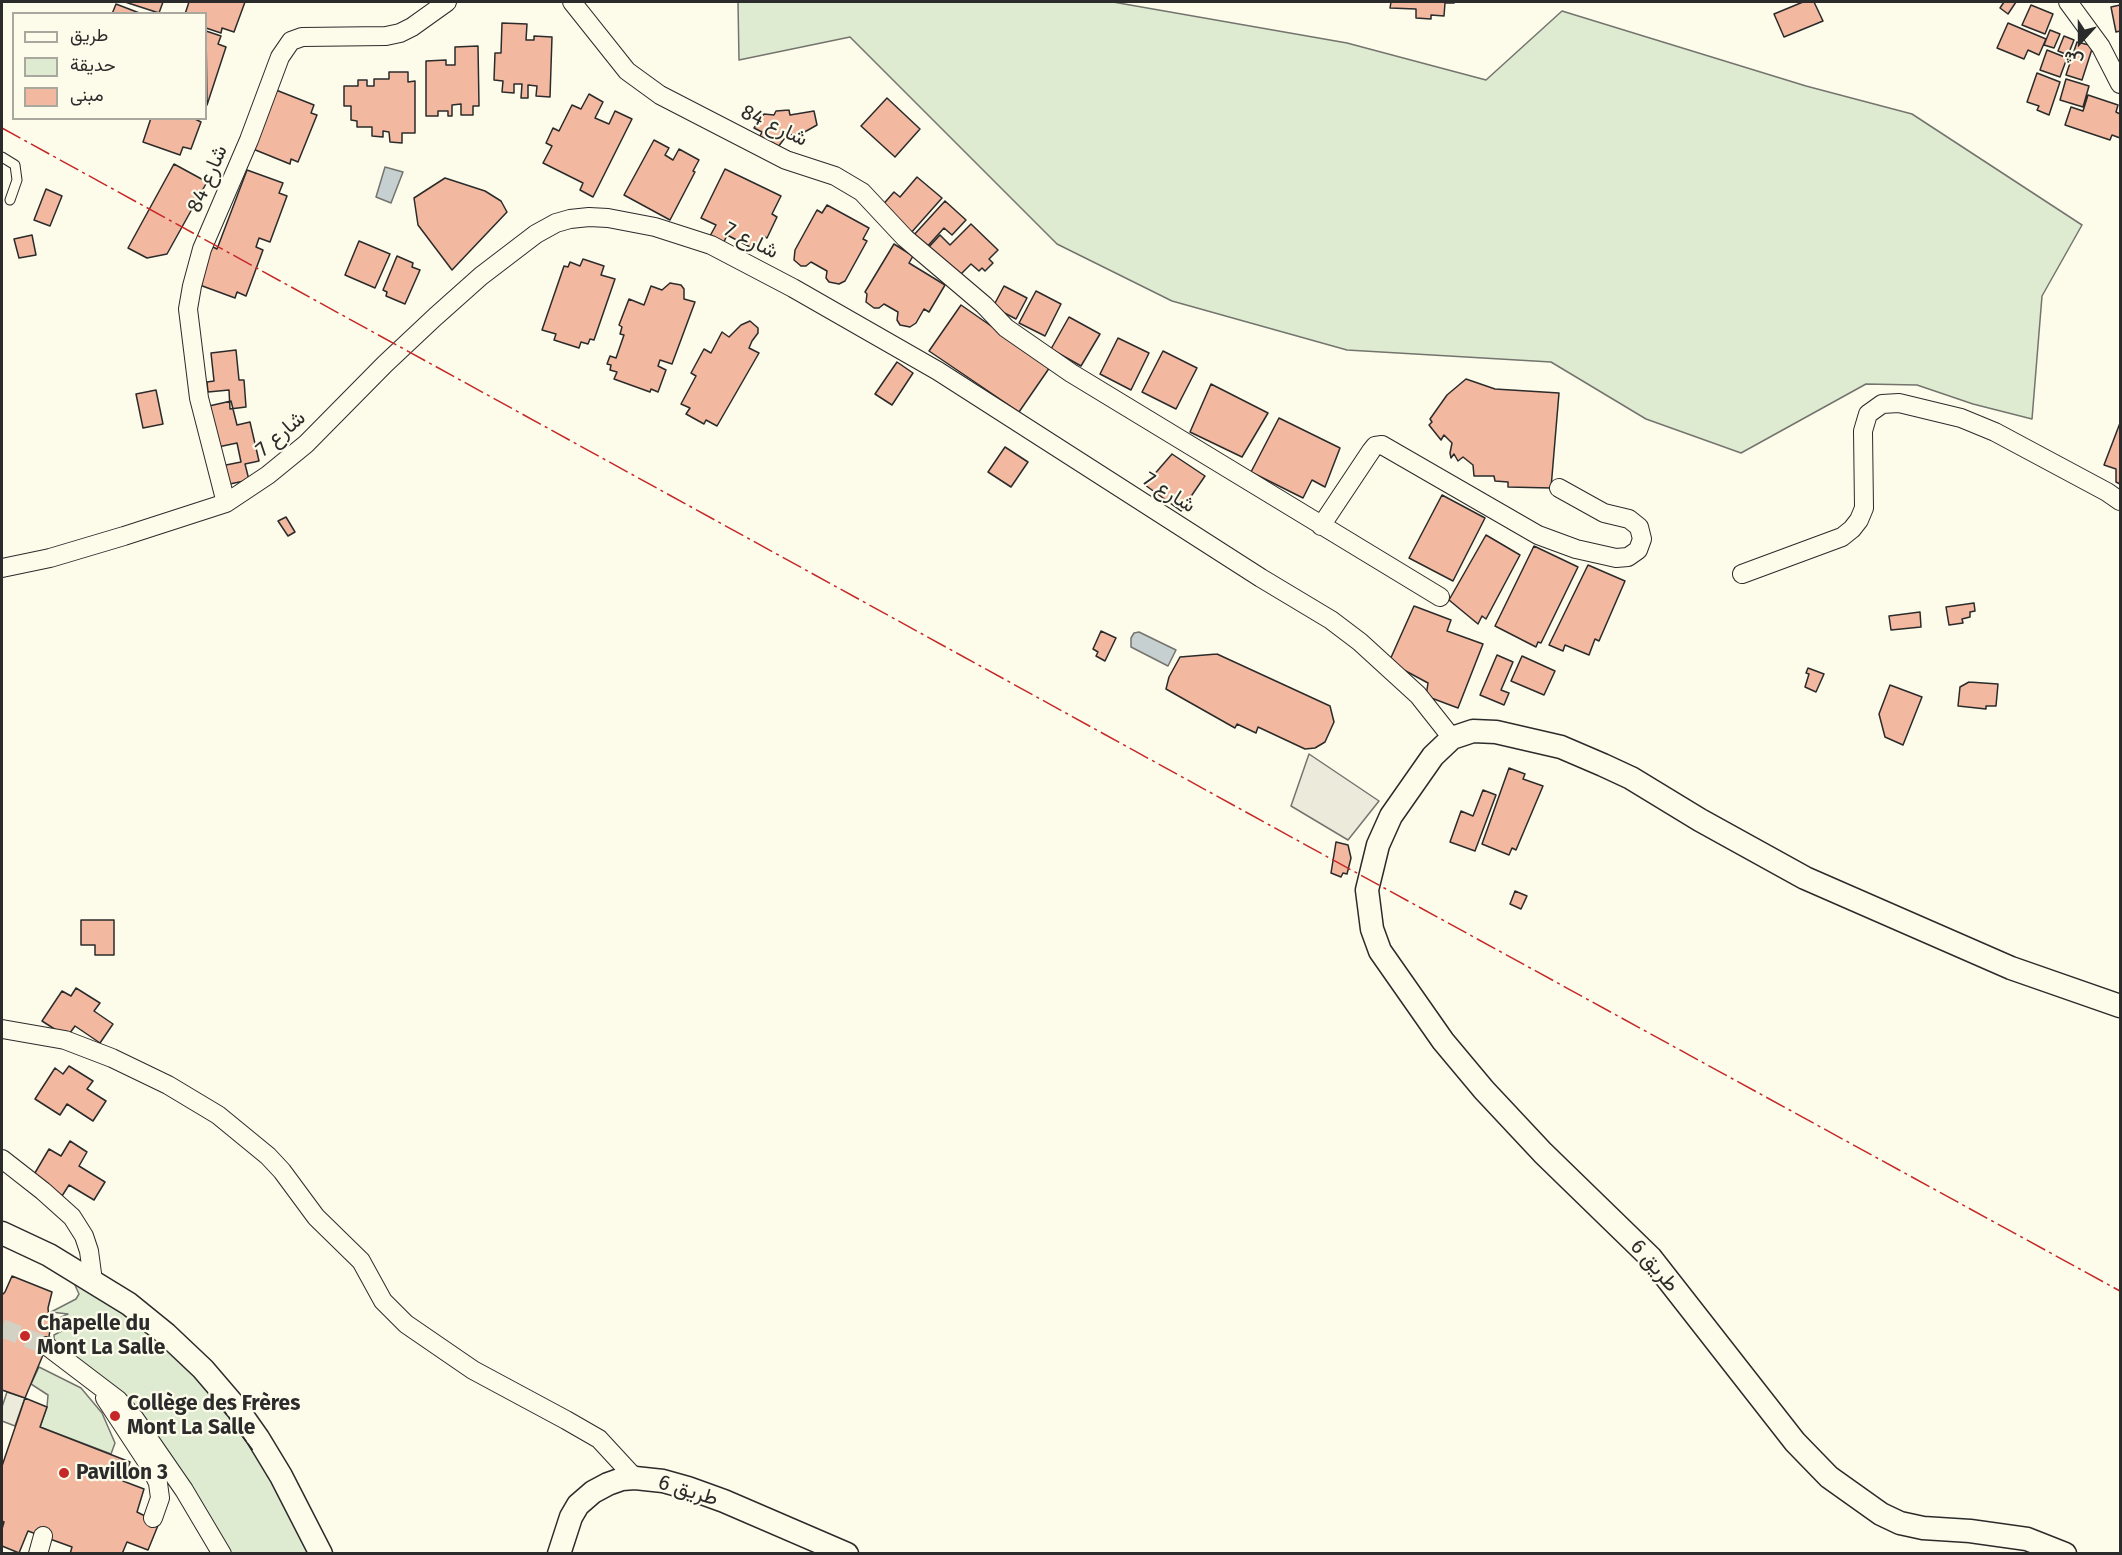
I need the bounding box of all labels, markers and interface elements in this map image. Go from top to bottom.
legend [12,12,207,120]
north arrow [2050,12,2110,72]
text: طريق [70,24,108,46]
text: ش [2061,47,2086,72]
text: حديقة [70,54,116,76]
text: مبنى [70,84,104,106]
street label: شارع 84 [737,100,811,152]
street label: شارع 84 [183,142,233,216]
street label: شارع 7 [720,217,782,265]
street label: شارع 7 [251,406,311,462]
street label: شارع 7 [1138,467,1200,519]
street label: طريق 6 [1624,1235,1684,1297]
place label: Chapelle du Mont La Salle [37,1311,165,1361]
marker: Chapelle du Mont La Salle [18,1329,32,1343]
place label: Collège des Frères Mont La Salle [127,1391,300,1441]
marker: Collège des Frères Mont La Salle [108,1409,122,1423]
place label: Pavillon 3 [76,1460,168,1486]
marker: Pavillon 3 [57,1466,71,1480]
street label: طريق 6 [655,1470,721,1512]

